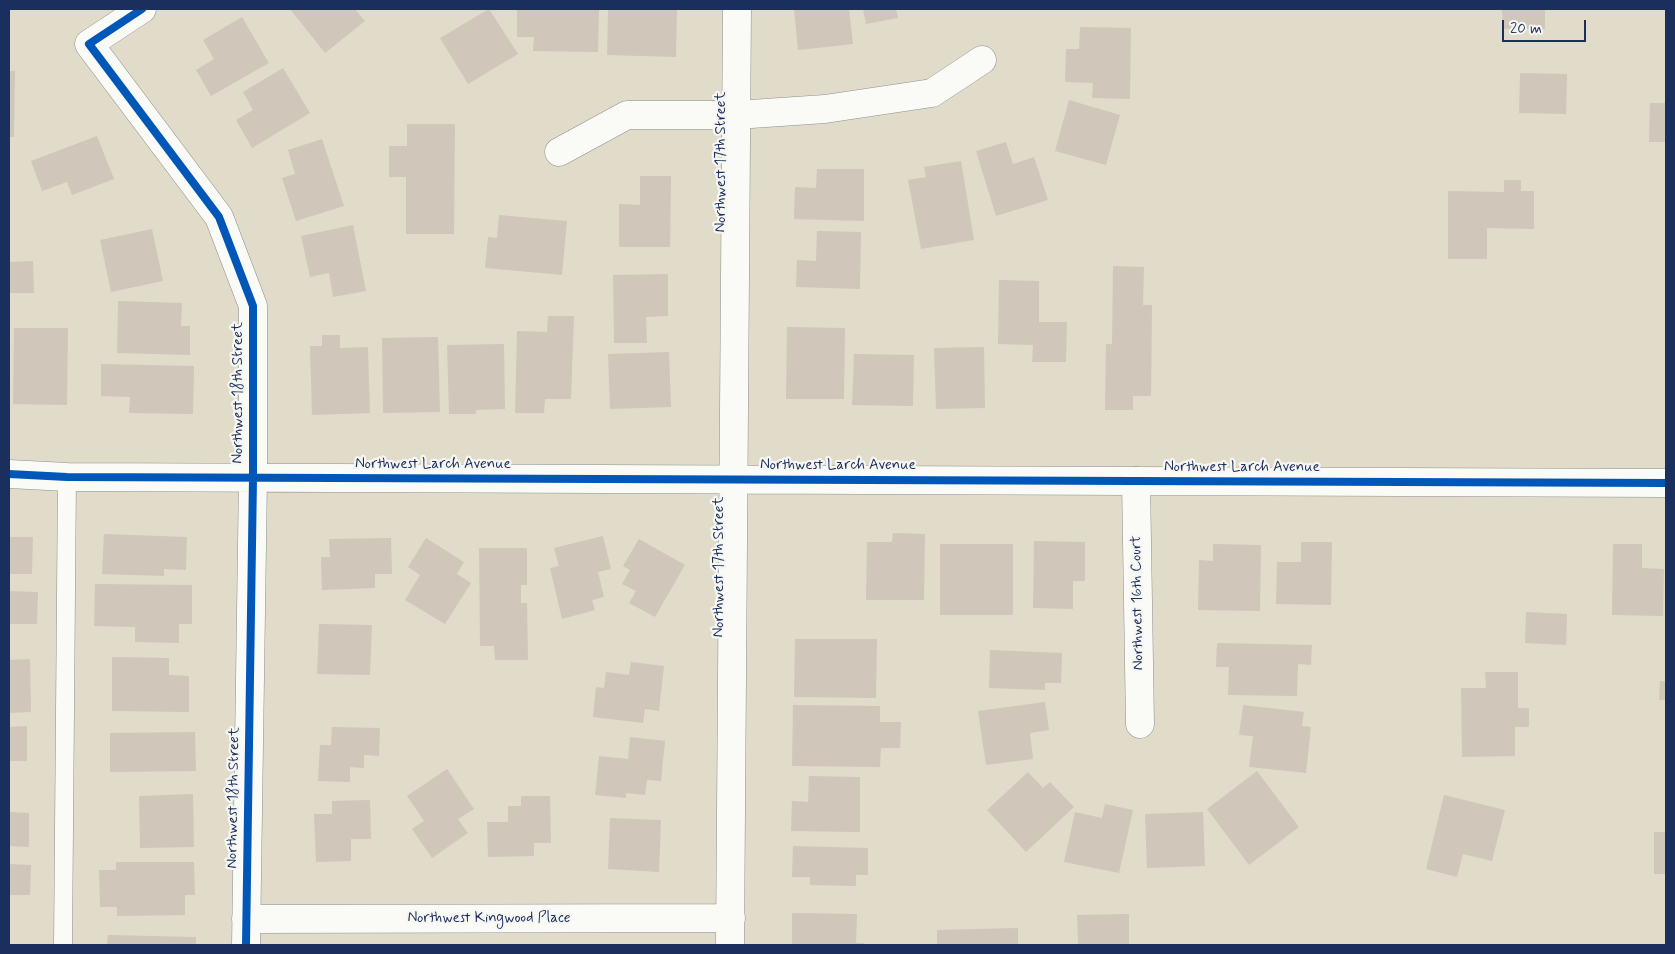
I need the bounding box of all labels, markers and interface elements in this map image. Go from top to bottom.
scale bar [1505,10,1589,42]
text: 20 m [1510,19,1542,39]
street label: Northwest 17th Street [713,92,731,232]
street label: Northwest 18th Street [230,322,248,464]
street label: Northwest Larch Avenue [355,456,511,474]
street label: Northwest Larch Avenue [760,457,916,475]
street label: Northwest Larch Avenue [1164,459,1320,477]
street label: Northwest 17th Street [711,497,729,637]
street label: Northwest 16th Court [1128,536,1148,670]
street label: Northwest 18th Street [224,727,244,869]
street label: Northwest Kingwood Place [407,910,571,928]

